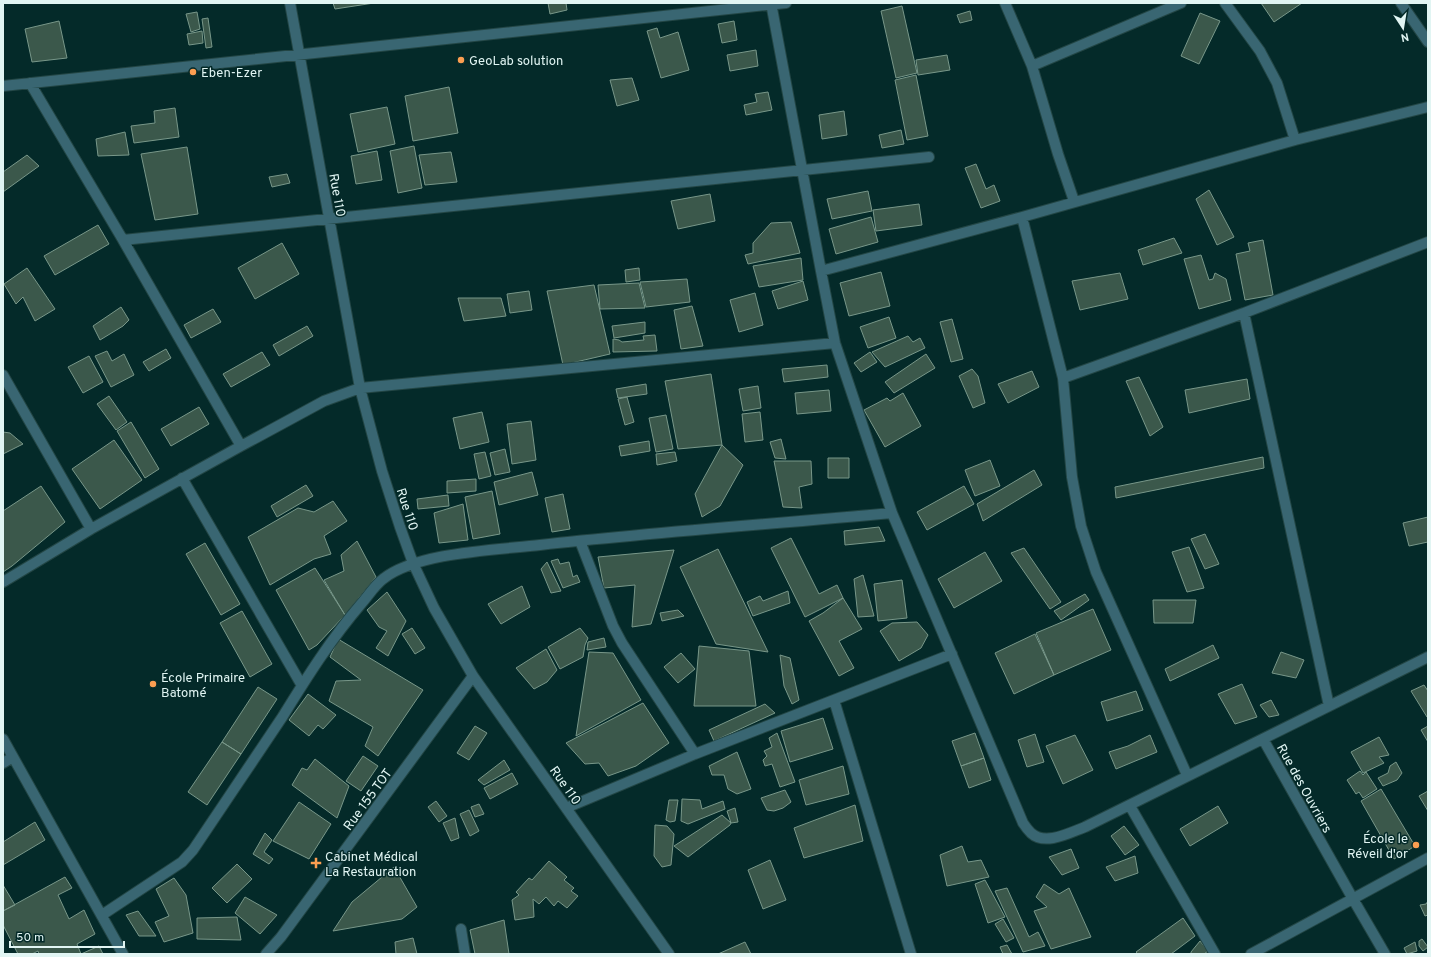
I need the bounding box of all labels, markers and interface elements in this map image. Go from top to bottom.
north arrow [1383,8,1423,48]
text: N [1400,29,1410,44]
place label: GeoLab solution [469,54,563,70]
marker: GeoLab solution [456,55,466,65]
place label: Eben-Ezer [201,66,262,82]
marker: Eben-Ezer [188,67,198,77]
street label: Rue 110 [324,172,348,218]
street label: Rue 110 [392,486,420,533]
place label: École Primaire Batomé [161,669,245,702]
marker: École Primaire Batomé [148,679,158,689]
street label: Rue des Ouvriers [1272,742,1334,836]
street label: Rue 110 [545,764,583,809]
street label: Rue 155 TOT [341,766,396,834]
place label: École le Réveil d'or [1347,830,1408,863]
marker: École le Réveil d'or [1411,840,1421,850]
place label: Cabinet Médical La Restauration [325,850,418,881]
marker: Cabinet Médical La Restauration [310,857,322,869]
scale bar [10,923,124,949]
text: 50 m [16,930,44,946]

